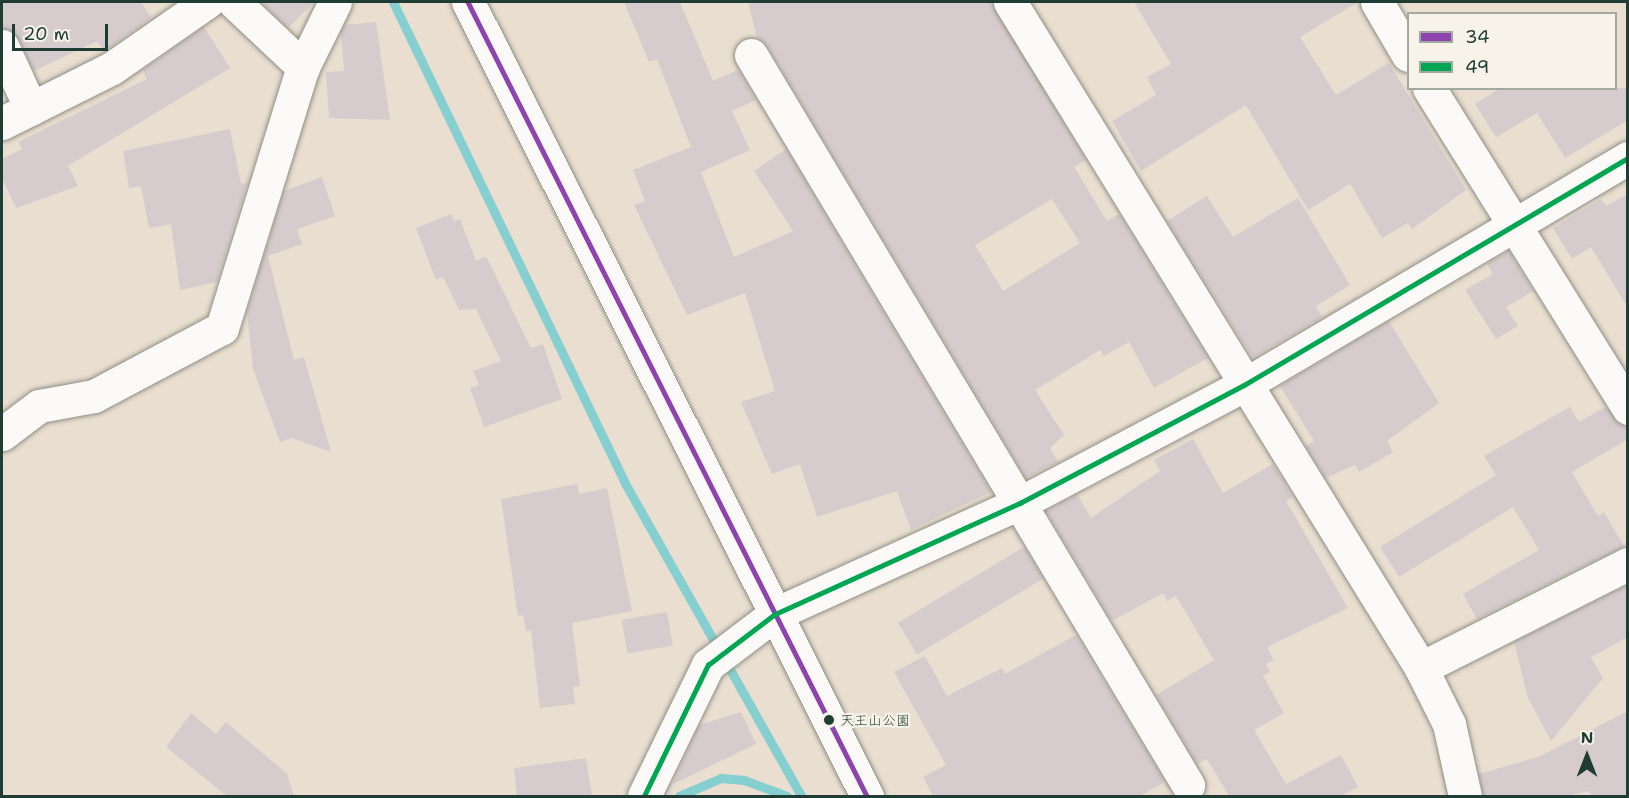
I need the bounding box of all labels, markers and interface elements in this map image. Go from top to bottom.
scale bar [15,12,111,50]
legend [1407,12,1617,90]
text: 20 m [23,22,69,46]
text: 34 [1465,25,1490,49]
text: 49 [1465,55,1489,79]
place label: 天王山公園 [840,712,910,728]
marker: 天王山公園 [823,714,835,726]
north arrow [1557,726,1617,786]
text: N [1581,727,1593,748]

